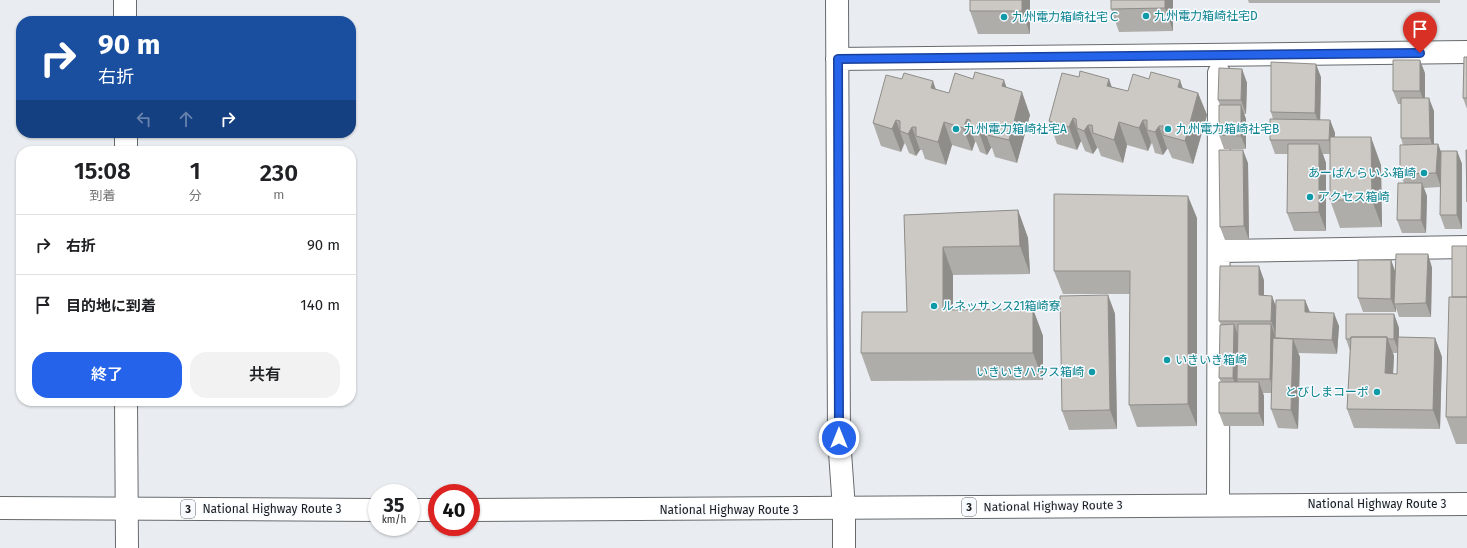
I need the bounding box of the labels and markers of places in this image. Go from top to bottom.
place label: 九州電力箱崎社宅D [1154,9,1258,23]
place label: 九州電力箱崎社宅Ｃ [1012,10,1120,24]
marker: 九州電力箱崎社宅D [1141,11,1151,21]
marker: 九州電力箱崎社宅Ｃ [999,12,1009,22]
pin [1403,12,1437,53]
place label: 九州電力箱崎社宅A [964,122,1067,136]
place label: 九州電力箱崎社宅B [1176,122,1279,136]
marker: 九州電力箱崎社宅A [951,124,961,134]
marker: 九州電力箱崎社宅B [1163,124,1173,134]
place label: あーばんらいふ箱崎 [1308,166,1416,180]
marker: あーばんらいふ箱崎 [1419,168,1429,178]
place label: アクセス箱崎 [1318,190,1389,204]
marker: アクセス箱崎 [1305,192,1315,202]
place label: ルネッサンス21箱崎寮 [942,299,1061,313]
marker: ルネッサンス21箱崎寮 [929,301,939,311]
place label: いきいき箱崎 [1175,353,1247,367]
marker: いきいき箱崎 [1162,355,1172,365]
place label: いきいきハウス箱崎 [976,365,1084,379]
marker: いきいきハウス箱崎 [1087,367,1097,377]
place label: とびしまコーポ [1285,385,1369,399]
marker: とびしまコーポ [1372,387,1382,397]

